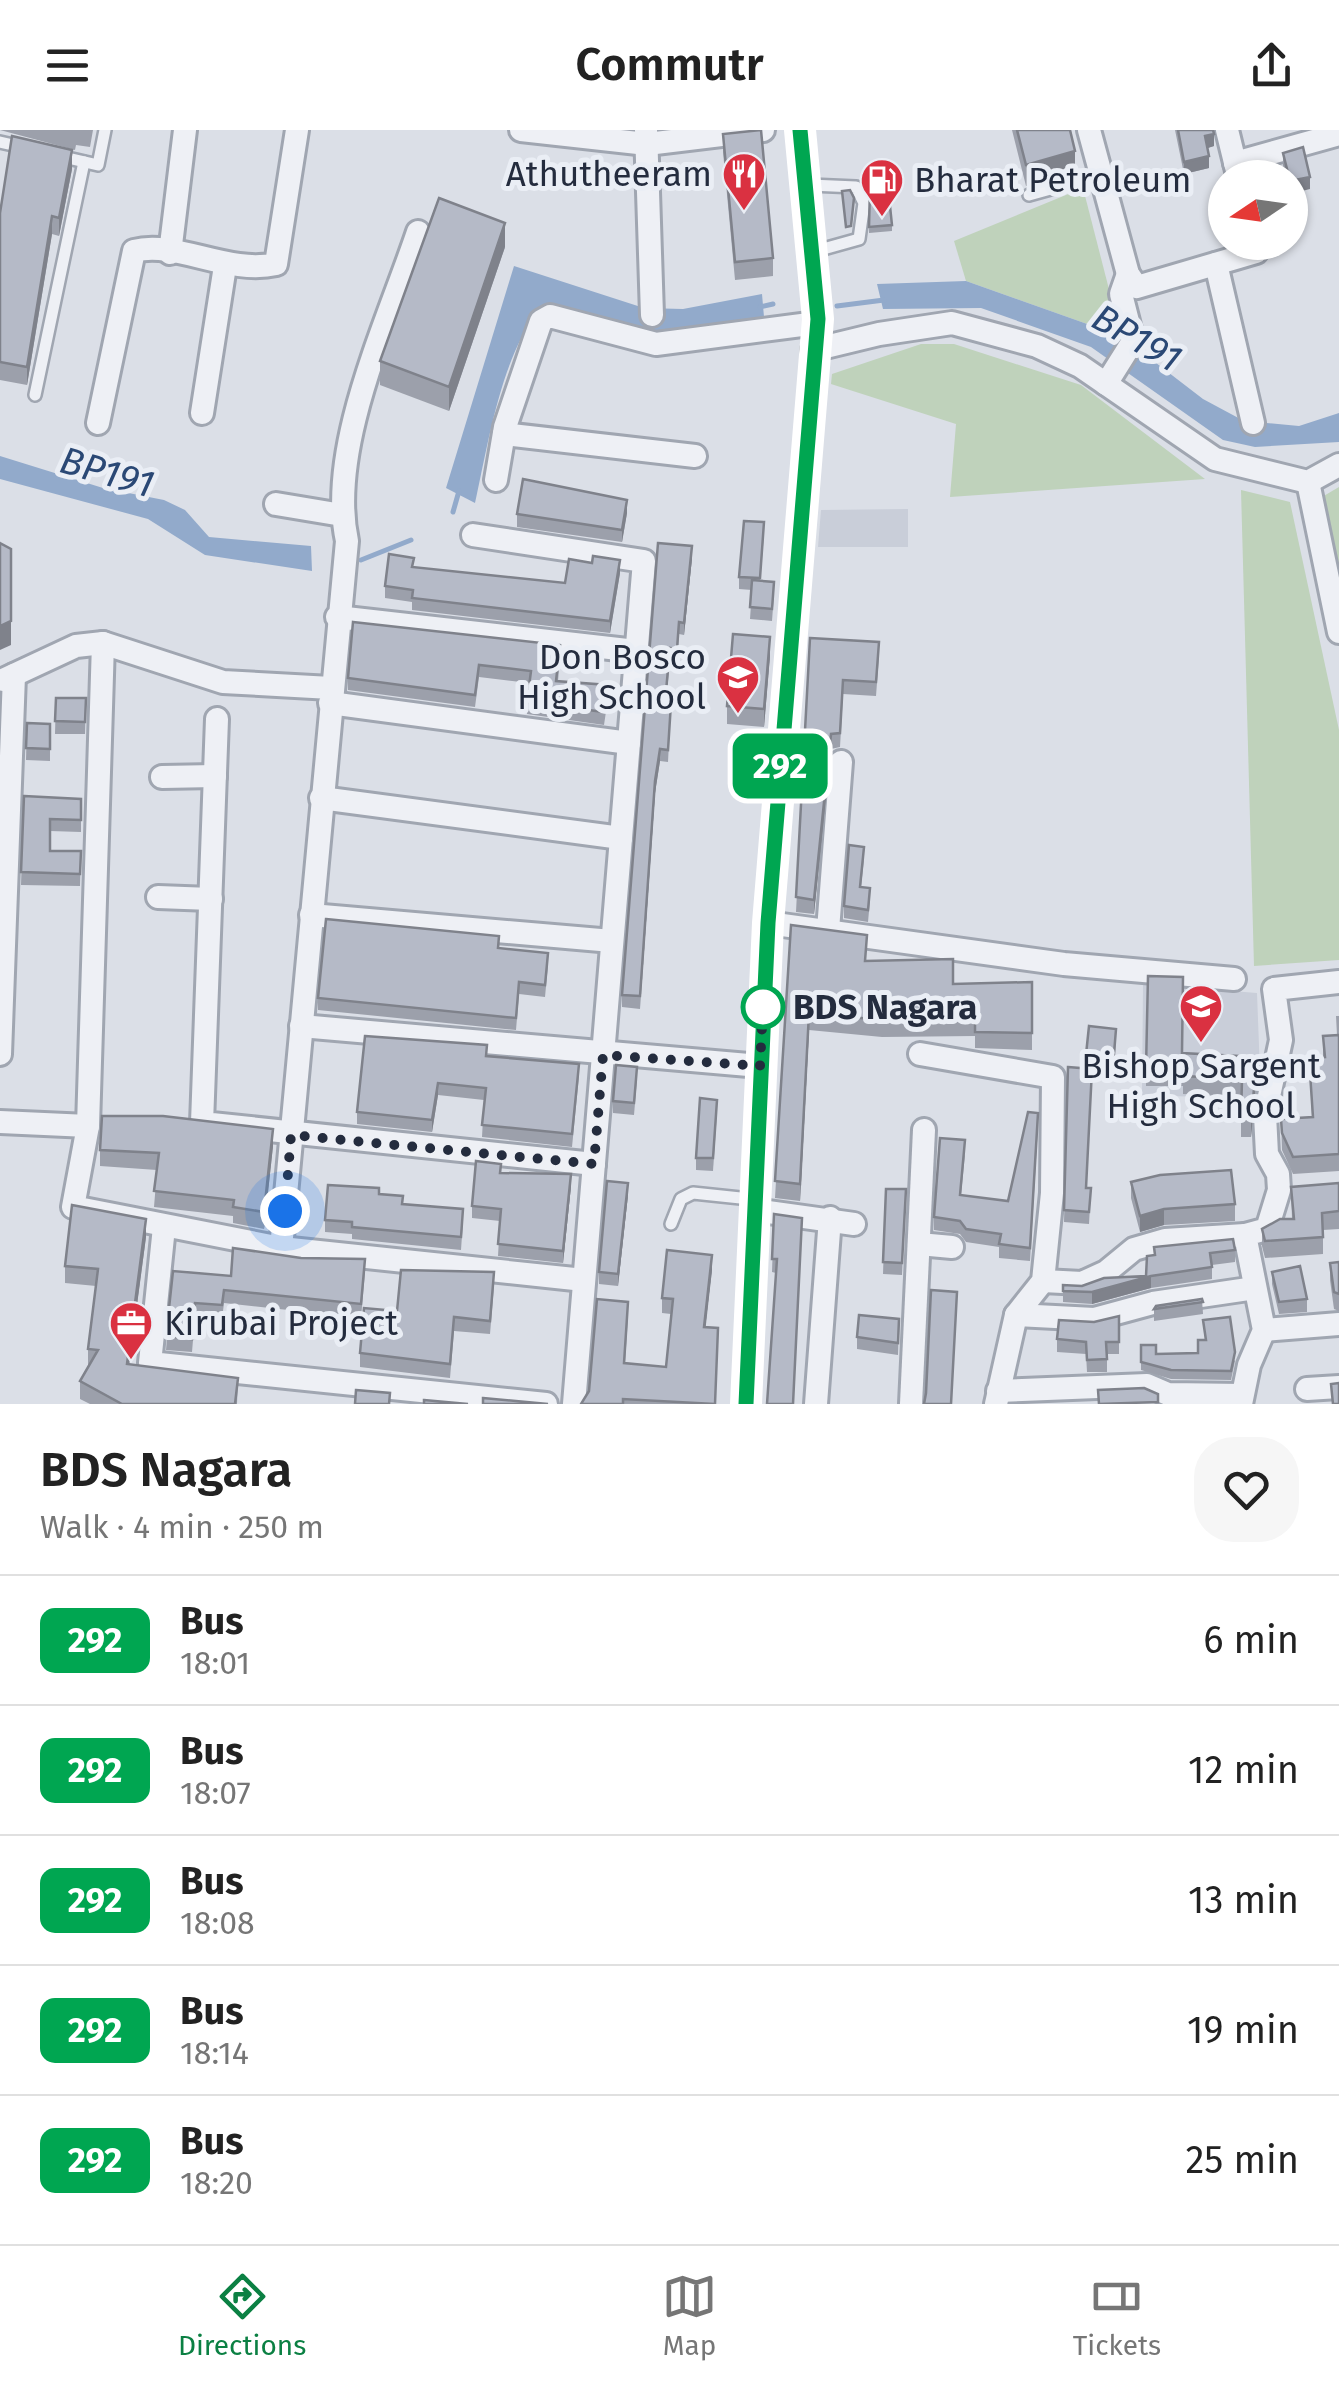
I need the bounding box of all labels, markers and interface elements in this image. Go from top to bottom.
icon: menu [40,38,95,93]
text: Commutr [575,38,764,92]
icon: share [1244,38,1299,93]
restaurant icon: Athutheeram [721,151,767,212]
place label: Athutheeram [506,153,712,195]
fuel station icon: Bharat Petroleum [859,157,905,218]
place label: Bharat Petroleum [914,159,1191,201]
north arrow [1208,160,1308,260]
map controls [1208,160,1308,260]
water label: BP191 [1084,294,1190,382]
water label: BP191 [55,437,159,507]
place label: Don Bosco High School [517,636,706,718]
school or university icon: Don Bosco High School [715,654,761,715]
line badge: 292 [722,734,838,798]
text: 292 [753,745,807,787]
school or university icon: Bishop Sargent High School [1178,983,1224,1044]
marker: BDS Nagara [742,986,784,1028]
place label: BDS Nagara [793,986,977,1028]
place label: Bishop Sargent High School [1081,1045,1321,1127]
your location [260,1186,310,1236]
office icon: Kirubai Project [108,1300,154,1361]
place label: Kirubai Project [164,1302,398,1344]
button: heart [1194,1437,1299,1542]
text: BDS Nagara [40,1441,292,1499]
text: Walk · 4 min · 250 m [40,1508,324,1546]
text: Bus [180,1598,244,1644]
text: 6 min [1203,1617,1299,1663]
text: 292 [68,1619,122,1661]
text: 18:01 [180,1644,250,1682]
text: Bus [180,1728,244,1774]
text: 12 min [1188,1747,1299,1793]
text: 292 [68,1749,122,1791]
text: 18:07 [180,1774,251,1812]
text: Bus [180,1858,244,1904]
text: 13 min [1188,1877,1299,1923]
text: 292 [68,1879,122,1921]
text: 18:08 [180,1904,255,1942]
text: Bus [180,1988,244,2034]
text: 19 min [1187,2007,1299,2053]
text: 292 [68,2009,122,2051]
text: 18:14 [180,2034,249,2072]
text: Bus [180,2118,244,2164]
text: 25 min [1186,2137,1299,2183]
text: 292 [68,2139,122,2181]
text: 18:20 [180,2164,253,2202]
tab: Directions [178,2269,306,2362]
tab: Map [662,2269,717,2362]
tab: Tickets [1073,2269,1161,2362]

